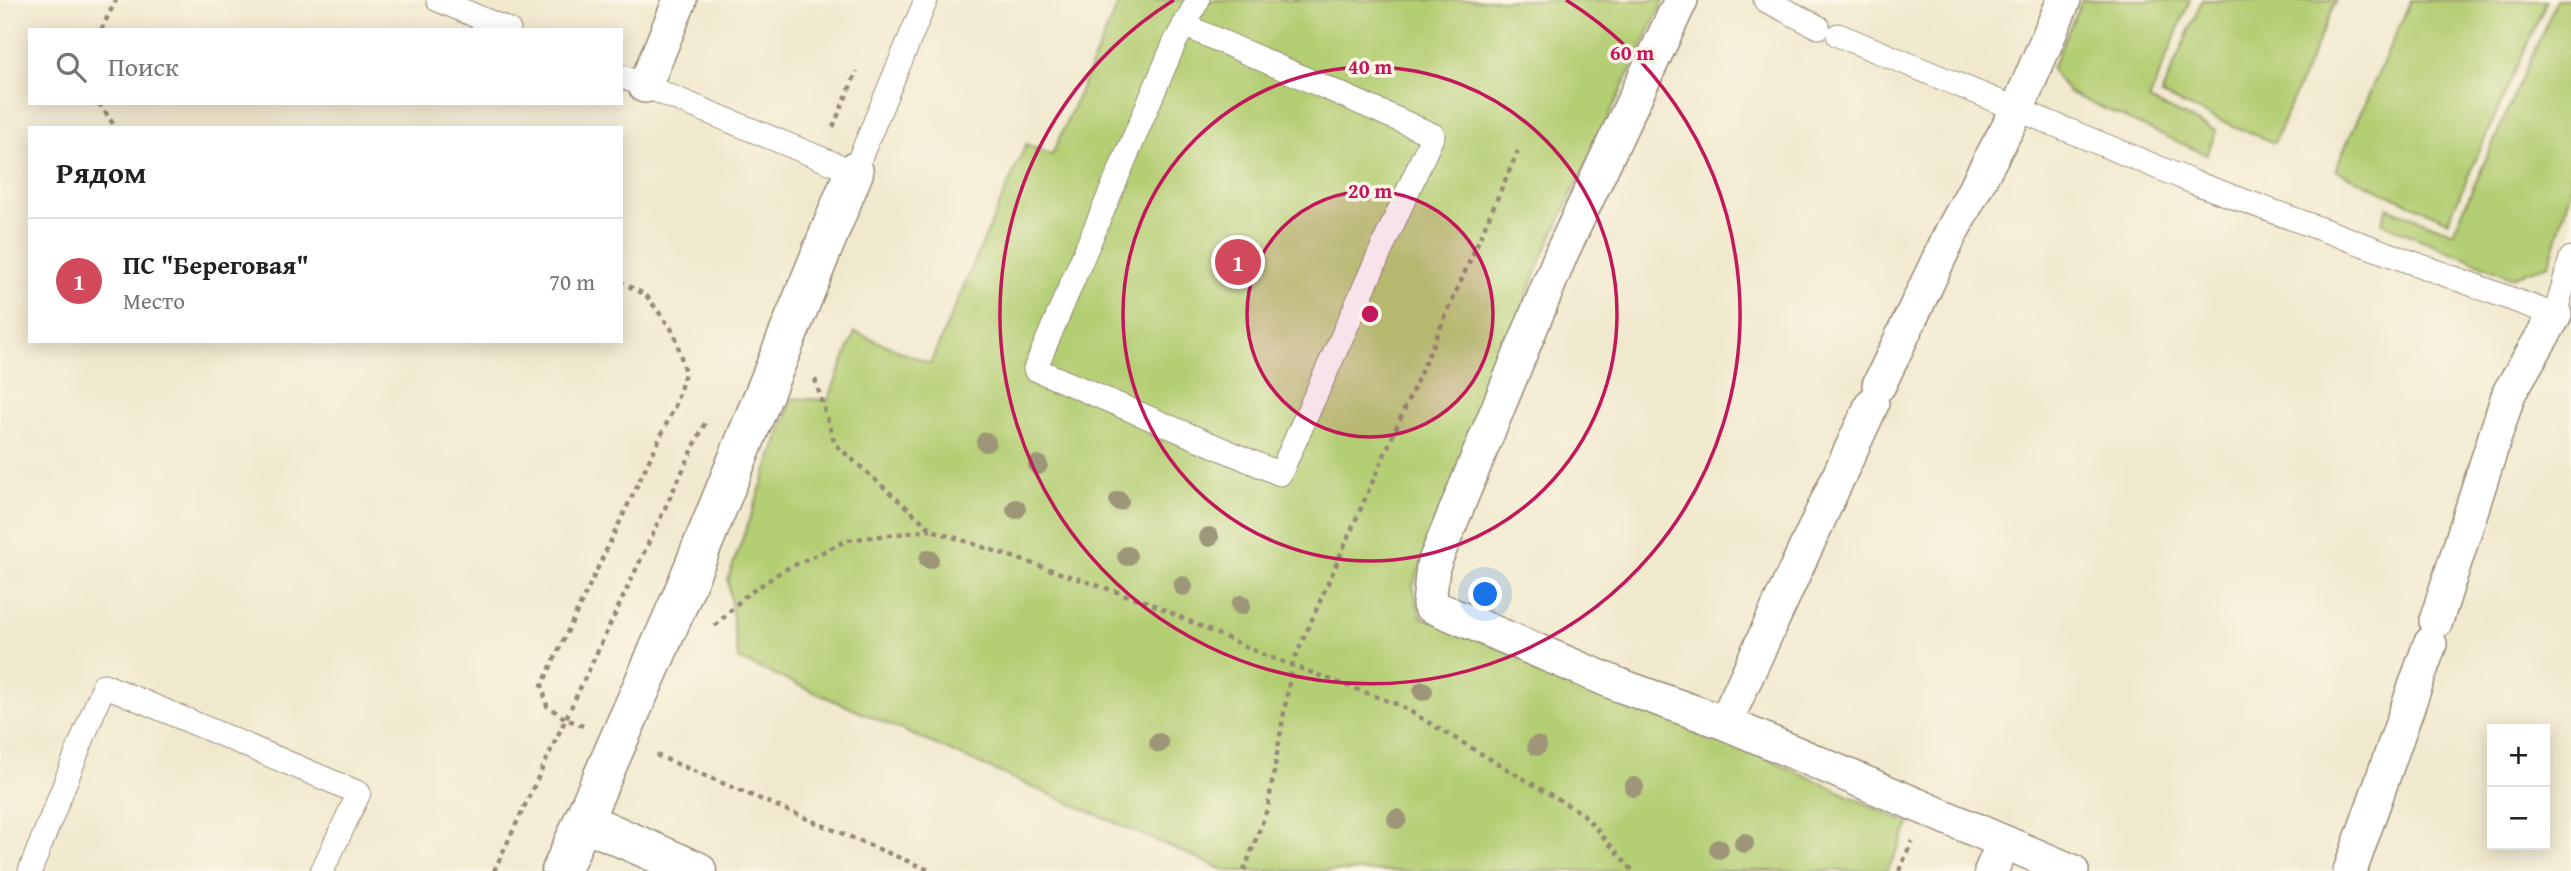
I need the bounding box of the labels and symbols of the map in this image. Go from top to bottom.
text: 60 m [1610,37,1654,68]
text: 40 m [1348,51,1392,82]
text: 20 m [1348,175,1392,206]
pin: 1 [1215,236,1261,288]
centre of rings [1358,302,1382,326]
your location [1468,577,1502,611]

